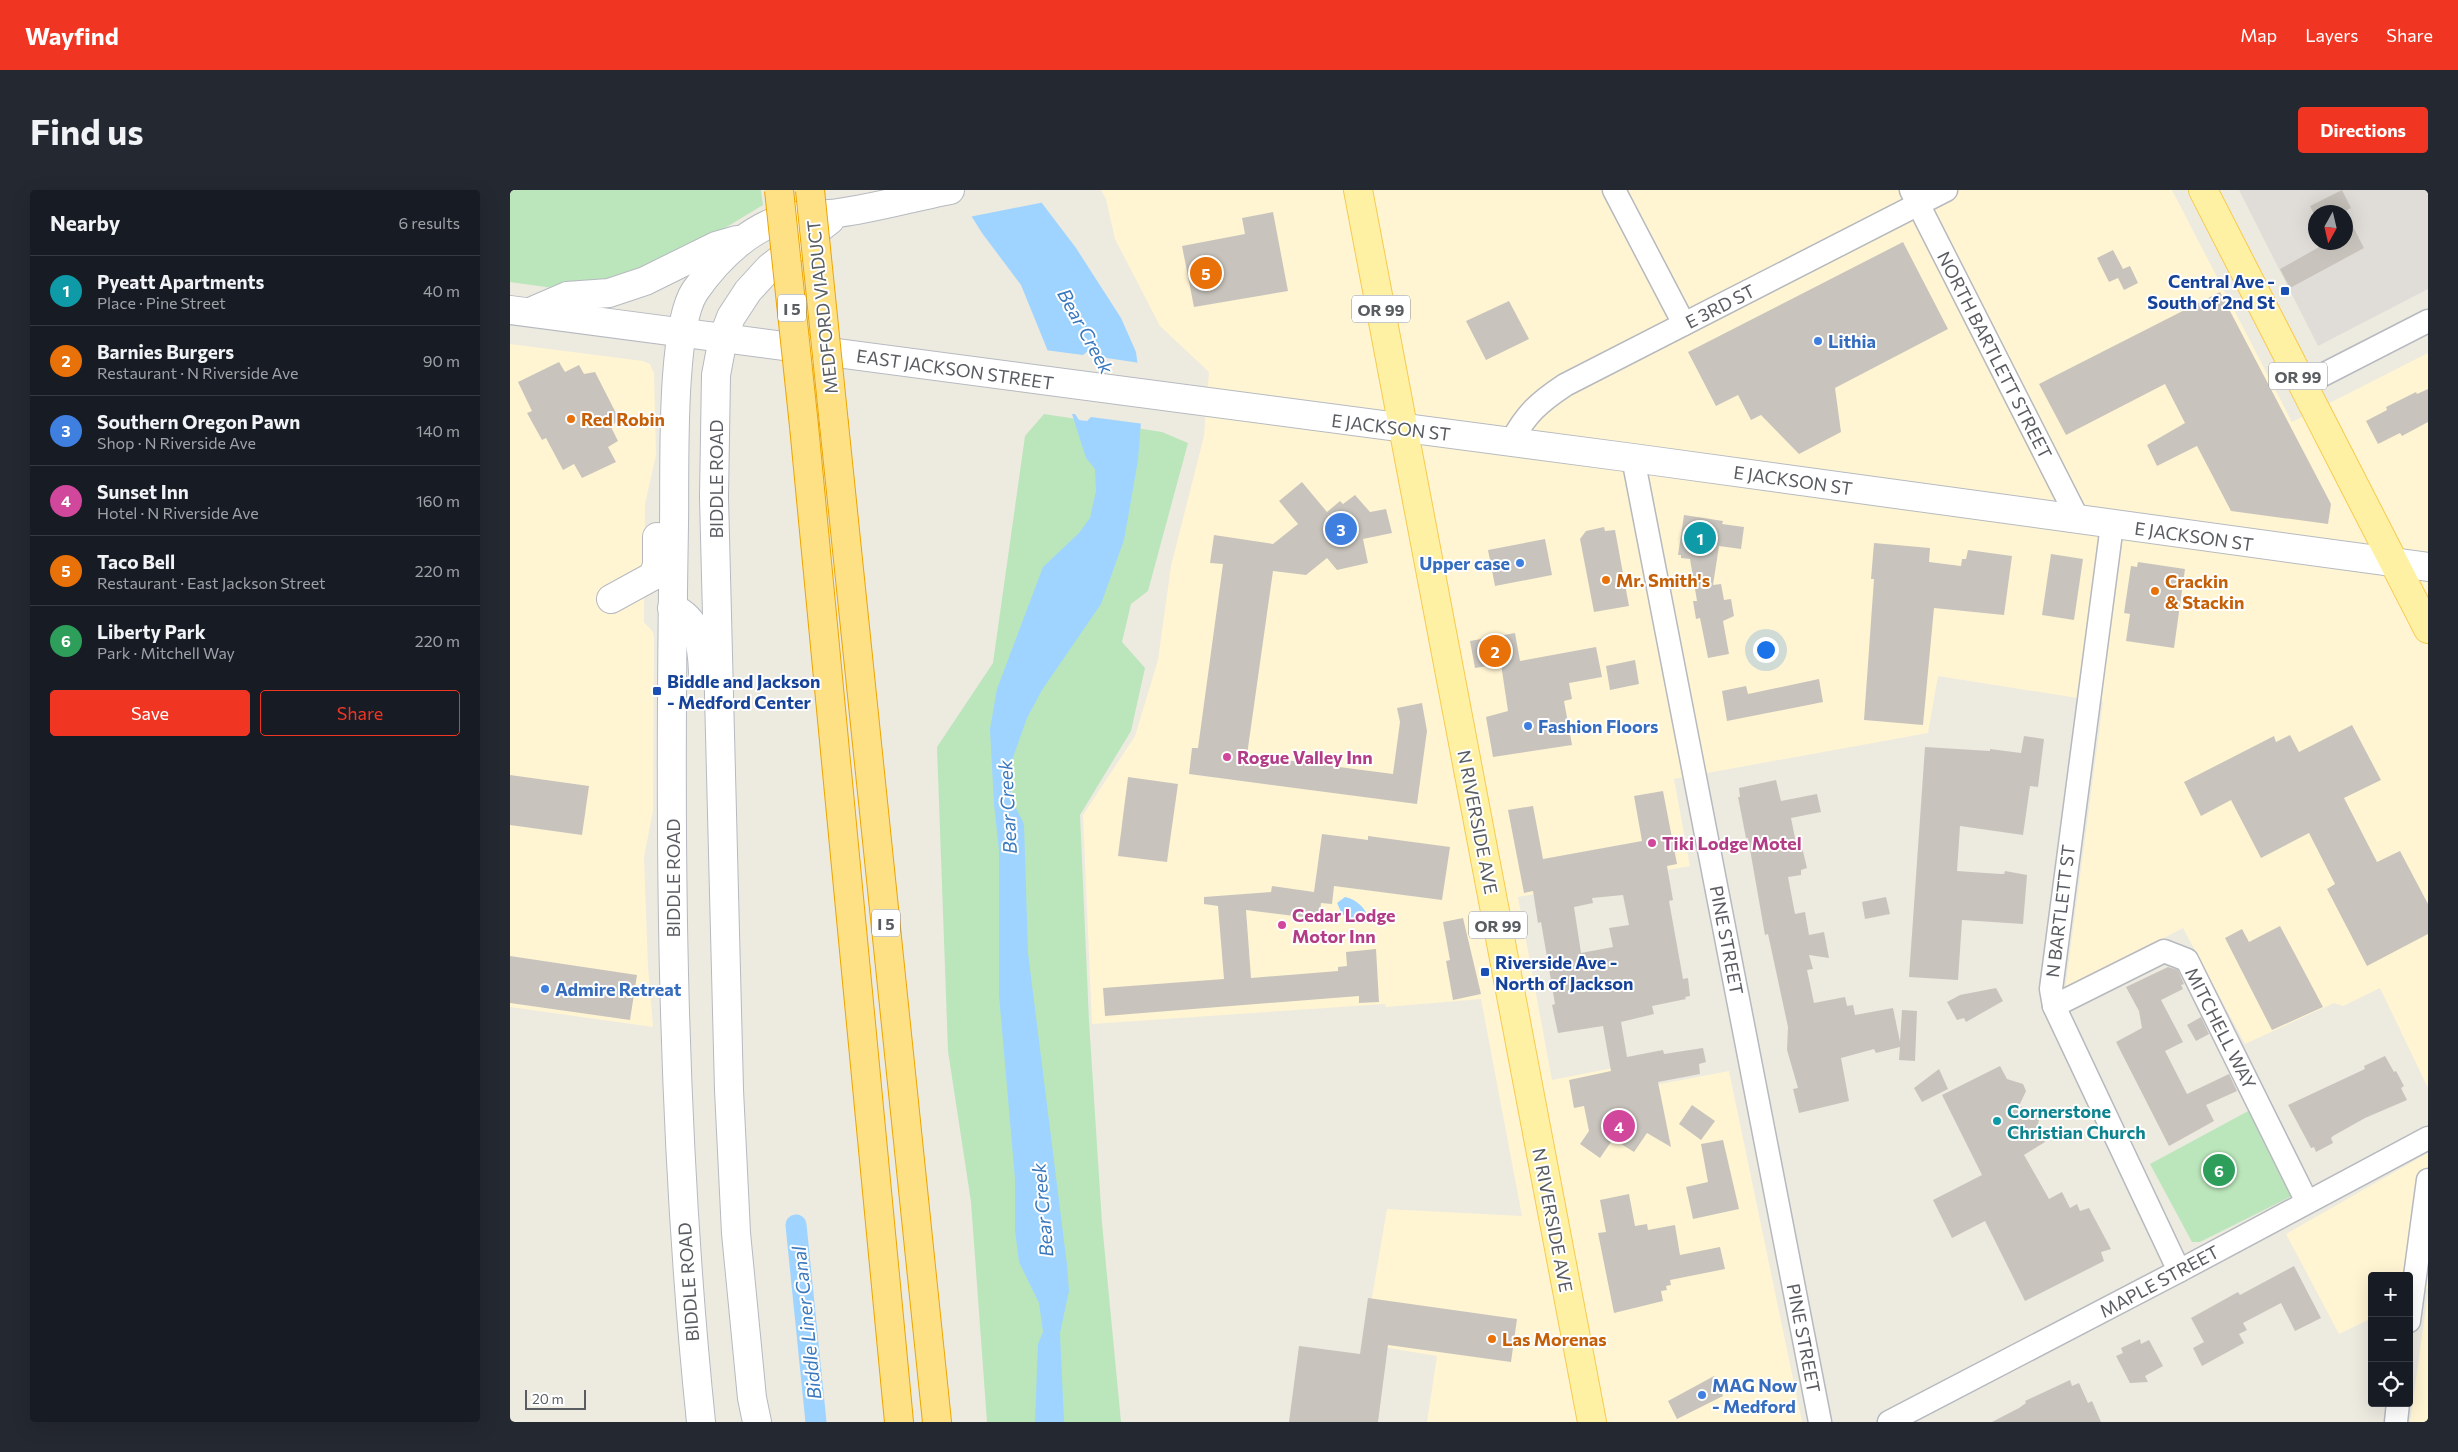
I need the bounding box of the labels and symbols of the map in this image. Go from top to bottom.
north arrow [2308,205,2353,250]
street label: MEDFORD VIADUCT [802,219,842,395]
street label: NORTH BARTLETT STREET [1933,248,2057,462]
pin: 5 [1190,254,1222,292]
place label: Central Ave - South of 2nd St [2147,270,2275,313]
street label: E 3RD ST [1682,279,1758,333]
water label: Bear Creek [1053,284,1119,378]
marker: Central Ave - South of 2nd St [2279,285,2291,297]
road number: I 5 [778,295,806,322]
road number: OR 99 [1352,296,1410,322]
place label: Lithia [1828,330,1876,352]
marker: Lithia [1812,335,1824,347]
street label: EAST JACKSON STREET [855,344,1055,394]
road number: OR 99 [2269,362,2327,390]
place label: Red Robin [581,408,665,430]
street label: E JACKSON ST [1330,409,1452,445]
marker: Red Robin [565,413,577,425]
street label: BIDDLE ROAD [705,419,727,539]
street label: E JACKSON ST [1732,461,1854,499]
pin: 3 [1325,510,1357,548]
street label: E JACKSON ST [2133,517,2255,555]
pin: 1 [1684,519,1716,557]
place label: Upper case [1419,552,1510,574]
marker: Upper case [1514,557,1526,569]
place label: Mr. Smith's [1616,569,1710,591]
place label: Crackin & Stackin [2165,570,2244,613]
marker: Mr. Smith's [1600,574,1612,586]
marker: Crackin & Stackin [2149,585,2161,597]
pin: 2 [1479,632,1511,670]
your location [1753,637,1779,663]
place label: Biddle and Jackson - Medford Center [667,670,821,713]
marker: Biddle and Jackson - Medford Center [651,685,663,697]
place label: Fashion Floors [1538,715,1658,737]
marker: Fashion Floors [1522,720,1534,732]
place label: Rogue Valley Inn [1237,746,1373,768]
street label: N RIVERSIDE AVE [1453,748,1503,896]
marker: Rogue Valley Inn [1221,751,1233,763]
water label: Bear Creek [993,759,1021,855]
street label: BIDDLE ROAD [662,818,684,938]
place label: Tiki Lodge Motel [1662,832,1802,854]
marker: Tiki Lodge Motel [1646,837,1658,849]
street label: N BARTLETT ST [2041,843,2079,979]
street label: PINE STREET [1706,883,1748,997]
place label: Cedar Lodge Motor Inn [1292,904,1396,947]
road number: I 5 [872,910,900,936]
road number: OR 99 [1469,912,1527,938]
marker: Cedar Lodge Motor Inn [1276,919,1288,931]
place label: Riverside Ave - North of Jackson [1495,951,1633,994]
street label: MITCHELL WAY [2181,964,2261,1093]
marker: Riverside Ave - North of Jackson [1479,966,1491,978]
place label: Admire Retreat [555,978,682,1000]
marker: Admire Retreat [539,983,551,995]
place label: Cornerstone Christian Church [2007,1100,2146,1143]
pin: 4 [1603,1107,1635,1145]
marker: Cornerstone Christian Church [1991,1115,2003,1127]
street label: N RIVERSIDE AVE [1528,1146,1578,1294]
pin: 6 [2203,1151,2235,1189]
water label: Bear Creek [1026,1161,1058,1258]
street label: BIDDLE ROAD [673,1222,703,1342]
street label: MAPLE STREET [2095,1240,2223,1322]
water label: Biddle Liner Canal [786,1244,825,1401]
street label: PINE STREET [1783,1281,1825,1395]
place label: Las Morenas [1502,1328,1607,1350]
marker: Las Morenas [1486,1333,1498,1345]
place label: MAG Now - Medford [1712,1374,1797,1417]
scale bar [525,1387,586,1410]
marker: MAG Now - Medford [1696,1389,1708,1401]

